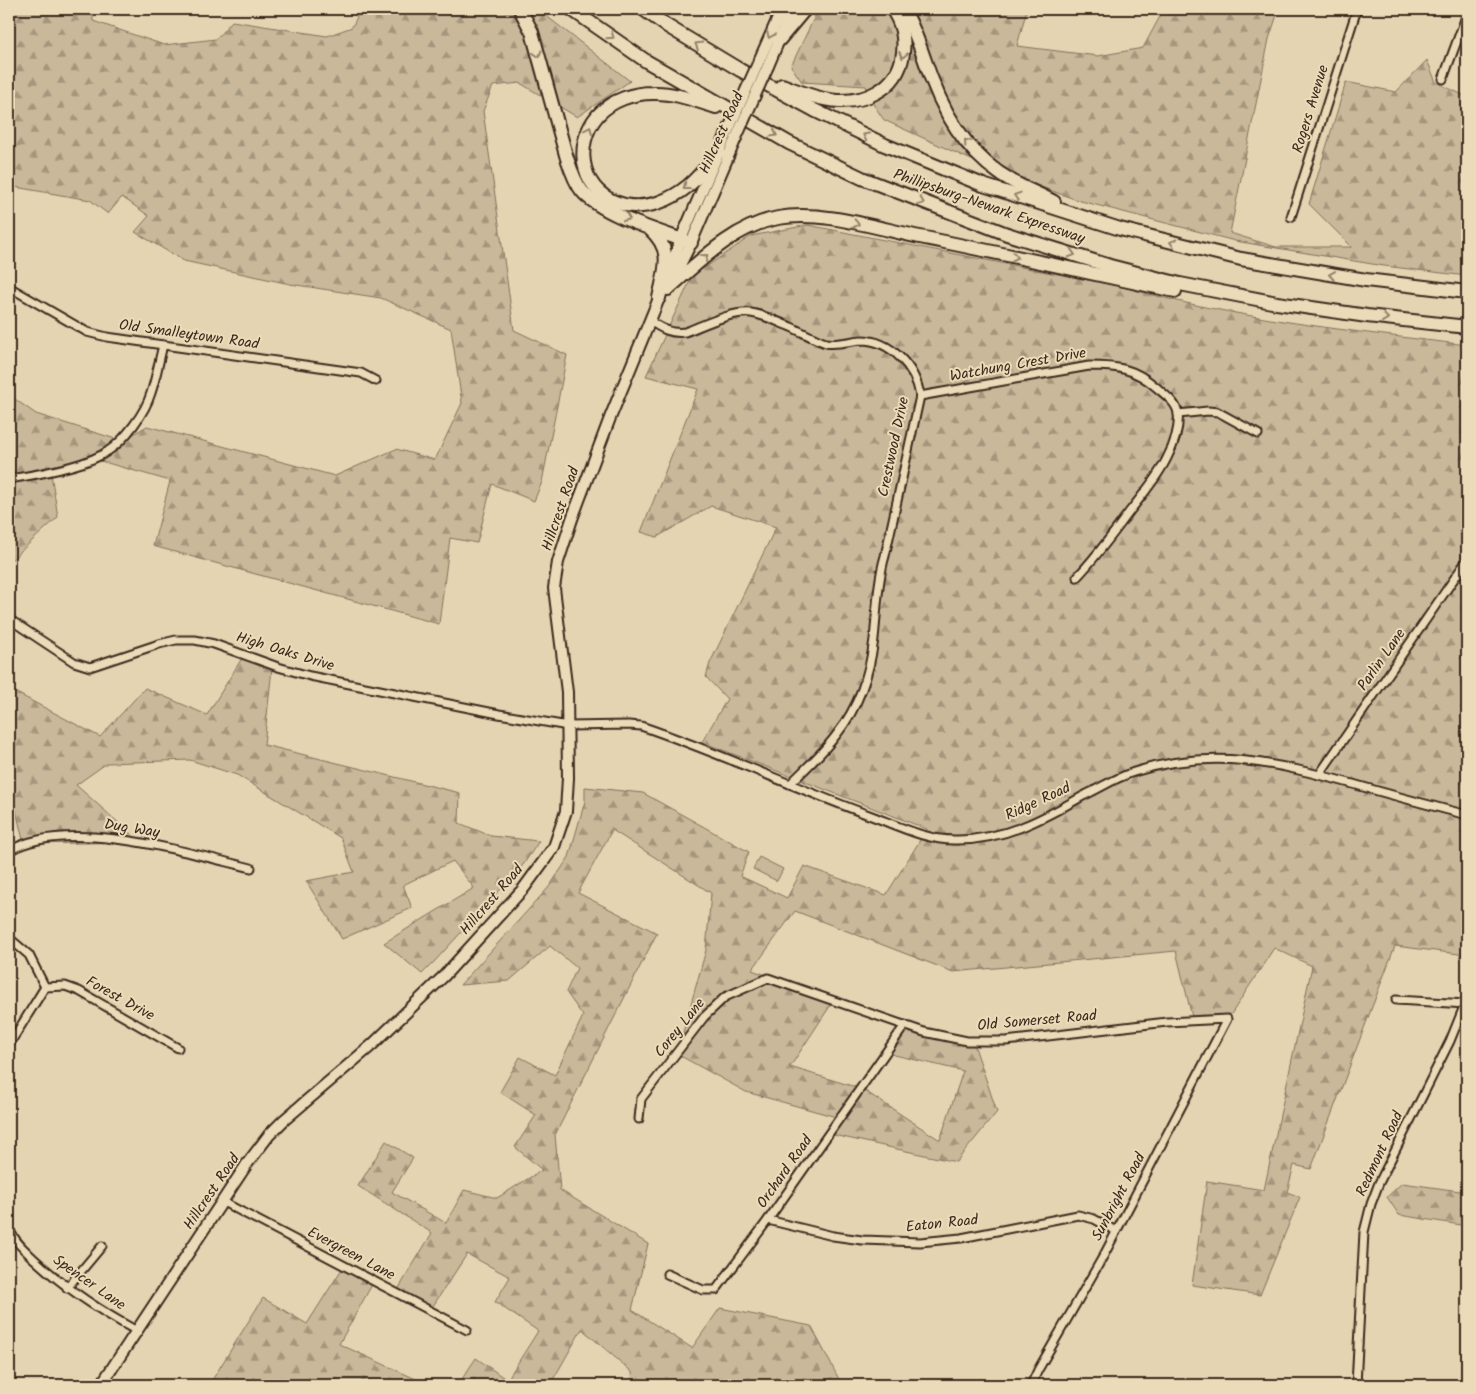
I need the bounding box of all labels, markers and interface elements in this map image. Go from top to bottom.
one-way arrow [606,30,615,40]
one-way arrow [766,30,777,39]
one-way arrow [695,41,704,51]
one-way arrow [532,49,542,57]
one-way arrow [898,50,908,59]
street label: Rogers Avenue [1286,62,1336,156]
street label: Hillcrest Road [693,88,751,178]
one-way arrow [583,126,593,135]
one-way arrow [768,128,777,138]
one-way arrow [862,132,871,142]
one-way arrow [963,139,972,148]
street label: Phillipsburg-Newark Expressway [890,163,1089,251]
one-way arrow [682,181,692,190]
one-way arrow [1013,191,1021,201]
one-way arrow [916,196,925,206]
one-way arrow [622,212,631,223]
one-way arrow [851,218,860,228]
one-way arrow [1168,238,1177,249]
one-way arrow [1067,249,1076,259]
one-way arrow [1010,251,1019,261]
one-way arrow [699,254,708,263]
one-way arrow [1328,270,1336,280]
one-way arrow [1382,312,1390,323]
street label: Old Smalleytown Road [117,313,261,357]
street label: Watchung Crest Drive [948,341,1088,389]
street label: Crestwood Drive [872,395,916,499]
street label: Hillcrest Road [535,463,587,554]
street label: Parlin Lane [1352,624,1412,696]
street label: High Oaks Drive [233,626,337,678]
street label: Ridge Road [1001,776,1075,828]
street label: Dug Way [103,813,162,845]
street label: Hillcrest Road [454,859,530,941]
street label: Forest Drive [81,970,159,1028]
street label: Corey Lane [648,993,712,1063]
street label: Old Somerset Road [976,1004,1098,1038]
street label: Redmont Road [1350,1107,1410,1201]
street label: Orchard Road [751,1130,819,1213]
street label: Sunbright Road [1086,1148,1153,1245]
street label: Hillcrest Road [178,1149,247,1235]
street label: Eaton Road [905,1208,980,1240]
street label: Evergreen Lane [303,1221,399,1287]
street label: Spencer Lane [48,1249,131,1317]

